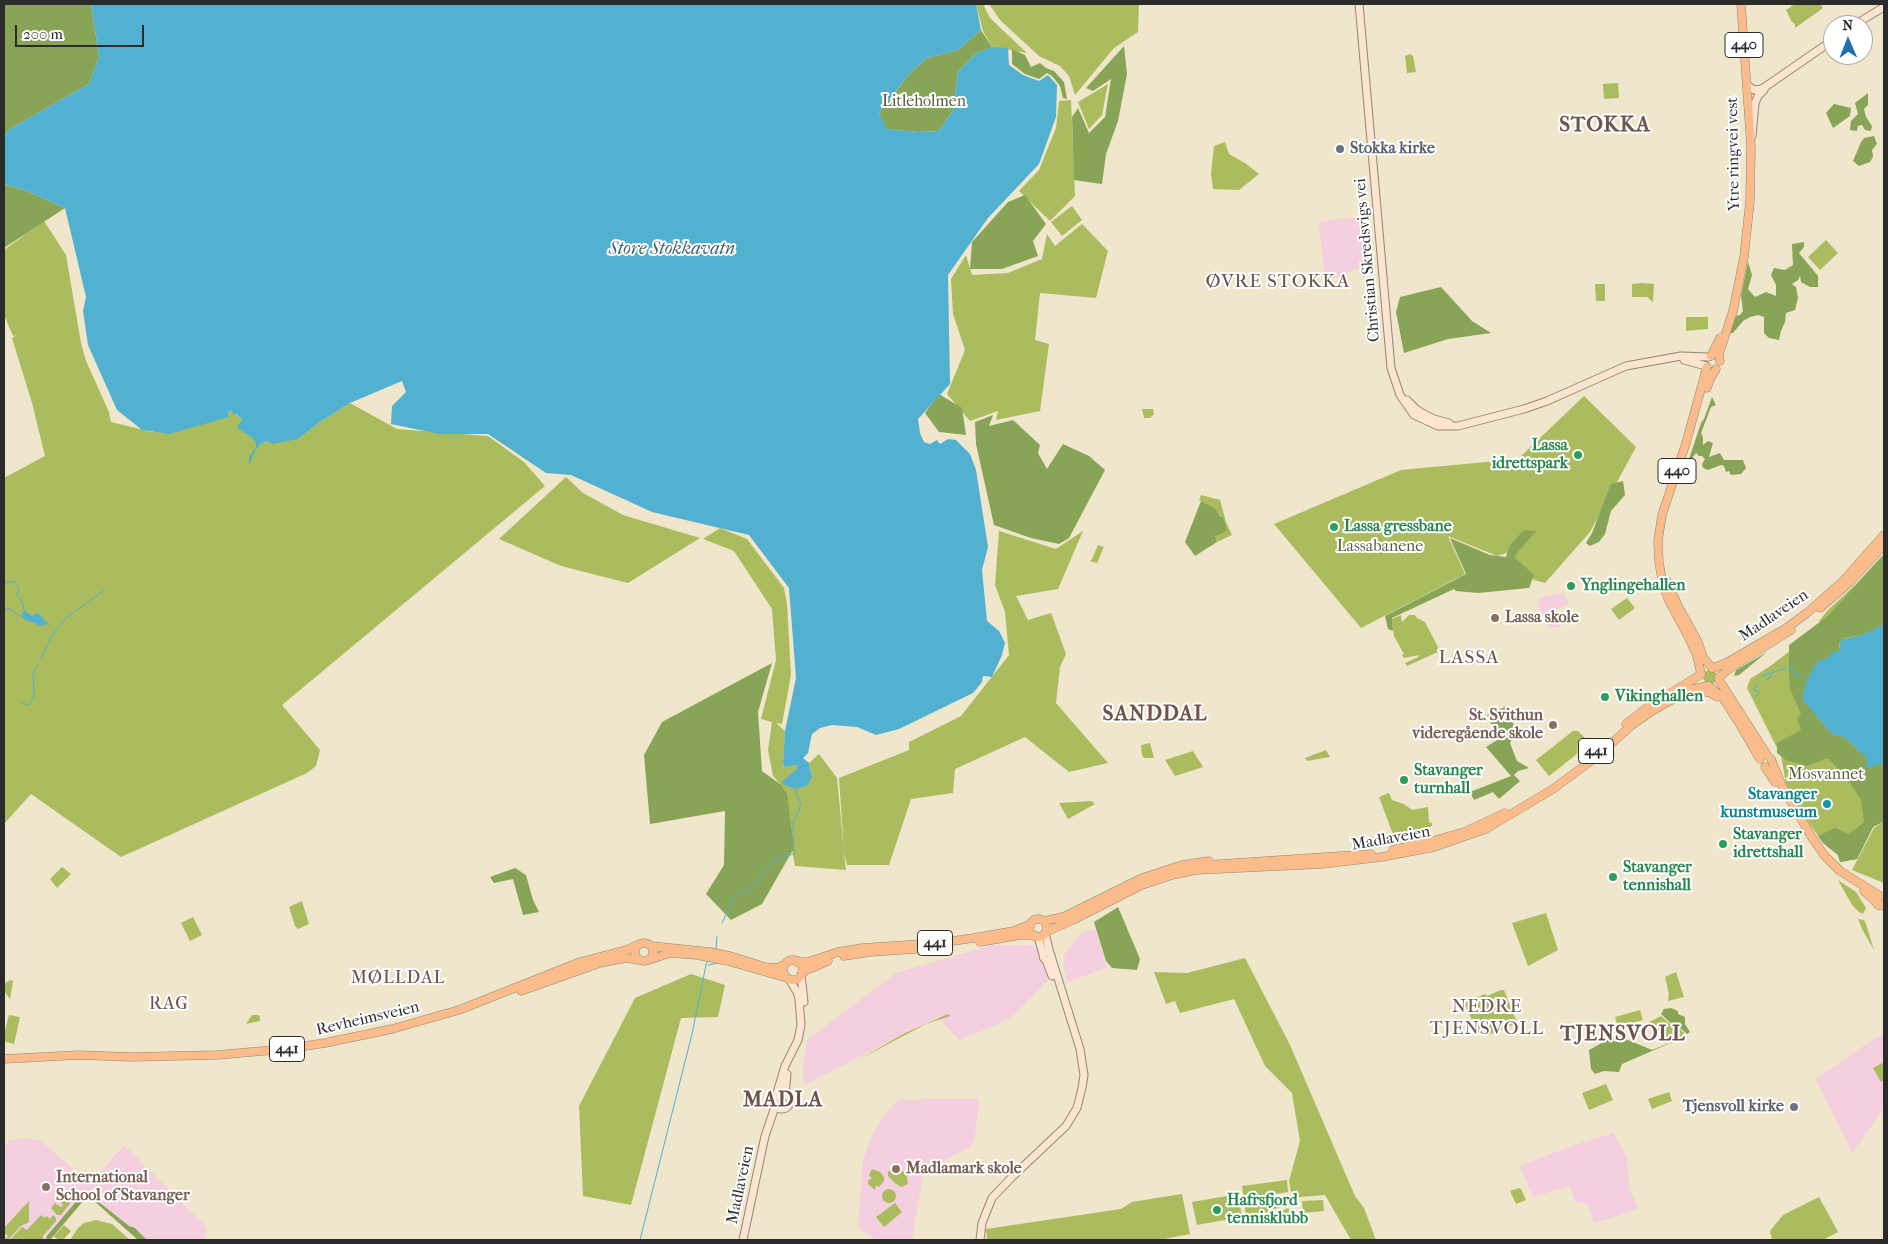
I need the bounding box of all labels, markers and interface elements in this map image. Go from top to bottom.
scale bar [18,15,146,47]
north arrow [1823,15,1873,65]
text: N [1842,17,1853,34]
text: 200 m [23,25,63,43]
road number: 440 [1725,32,1763,58]
park label: Litleholmen [882,92,966,112]
street label: Ytre ringvei vest [1723,97,1745,211]
district label: STOKKA [1558,113,1652,139]
place label: Stokka kirke [1350,139,1435,159]
marker: Stokka kirke [1334,143,1346,155]
street label: Christian Skredsvigs vei [1351,177,1385,343]
water label: Store Stokkavatn [609,239,735,261]
district label: ØVRE STOKKA [1204,271,1352,293]
place label: Lassa idrettspark [1492,436,1568,474]
marker: Lassa idrettspark [1572,449,1584,461]
road number: 440 [1658,458,1696,484]
place label: Lassa gressbane [1344,517,1452,537]
marker: Lassa gressbane [1328,521,1340,533]
park label: Lassabanene [1337,537,1423,557]
place label: Ynglingehallen [1581,576,1686,596]
marker: Ynglingehallen [1565,580,1577,592]
street label: Madlaveien [1736,586,1812,646]
place label: Lassa skole [1505,608,1579,628]
marker: Lassa skole [1489,612,1501,624]
district label: LASSA [1438,647,1500,669]
place label: Vikinghallen [1615,687,1703,707]
marker: Vikinghallen [1599,691,1611,703]
district label: SANDDAL [1102,702,1208,728]
place label: St. Svithun videregående skole [1412,706,1543,744]
marker: St. Svithun videregående skole [1547,719,1559,731]
road number: 441 [1578,738,1614,764]
place label: Stavanger turnhall [1414,761,1483,799]
park label: Mosvannet [1788,765,1864,785]
marker: Stavanger turnhall [1398,774,1410,786]
place label: Stavanger kunstmuseum [1720,785,1817,823]
marker: Stavanger kunstmuseum [1821,798,1833,810]
street label: Madlaveien [1350,823,1432,855]
place label: Stavanger idrettshall [1733,825,1803,863]
marker: Stavanger idrettshall [1717,838,1729,850]
place label: Stavanger tennishall [1623,858,1692,896]
marker: Stavanger tennishall [1607,871,1619,883]
road number: 441 [918,930,952,956]
district label: MØLLDAL [350,968,446,990]
district label: RAG [149,994,189,1016]
district label: NEDRE TJENSVOLL [1429,996,1545,1040]
street label: Revheimsveien [315,998,421,1040]
district label: TJENSVOLL [1559,1022,1687,1048]
road number: 441 [270,1036,304,1062]
district label: MADLA [742,1088,824,1114]
place label: Tjensvoll kirke [1683,1097,1784,1117]
marker: Tjensvoll kirke [1788,1101,1800,1113]
street label: Madlaveien [723,1144,759,1226]
place label: Madlamark skole [906,1159,1022,1179]
marker: Madlamark skole [890,1163,902,1175]
place label: International School of Stavanger [56,1168,190,1206]
marker: International School of Stavanger [40,1181,52,1193]
place label: Hafrsfjord tennisklubb [1227,1191,1308,1229]
marker: Hafrsfjord tennisklubb [1211,1204,1223,1216]

